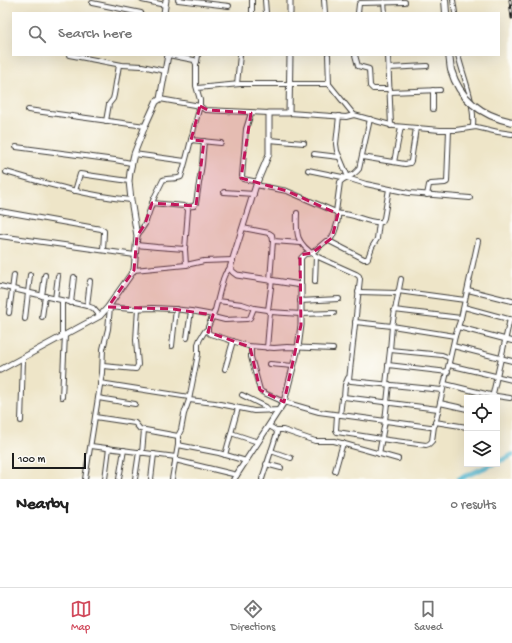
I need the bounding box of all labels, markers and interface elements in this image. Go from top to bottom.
search box [12,12,500,56]
icon: search [26,23,48,45]
text: Search here [58,25,132,43]
map controls [464,395,500,467]
button: locate [464,395,500,431]
button: layers [464,431,500,467]
scale bar [12,451,86,470]
text: 100 m [18,454,45,466]
text: Nearby [16,495,69,515]
text: 0 results [450,498,496,513]
tab: Map [70,598,92,634]
tab: Directions [231,598,275,634]
tab: Saved [414,598,442,634]

